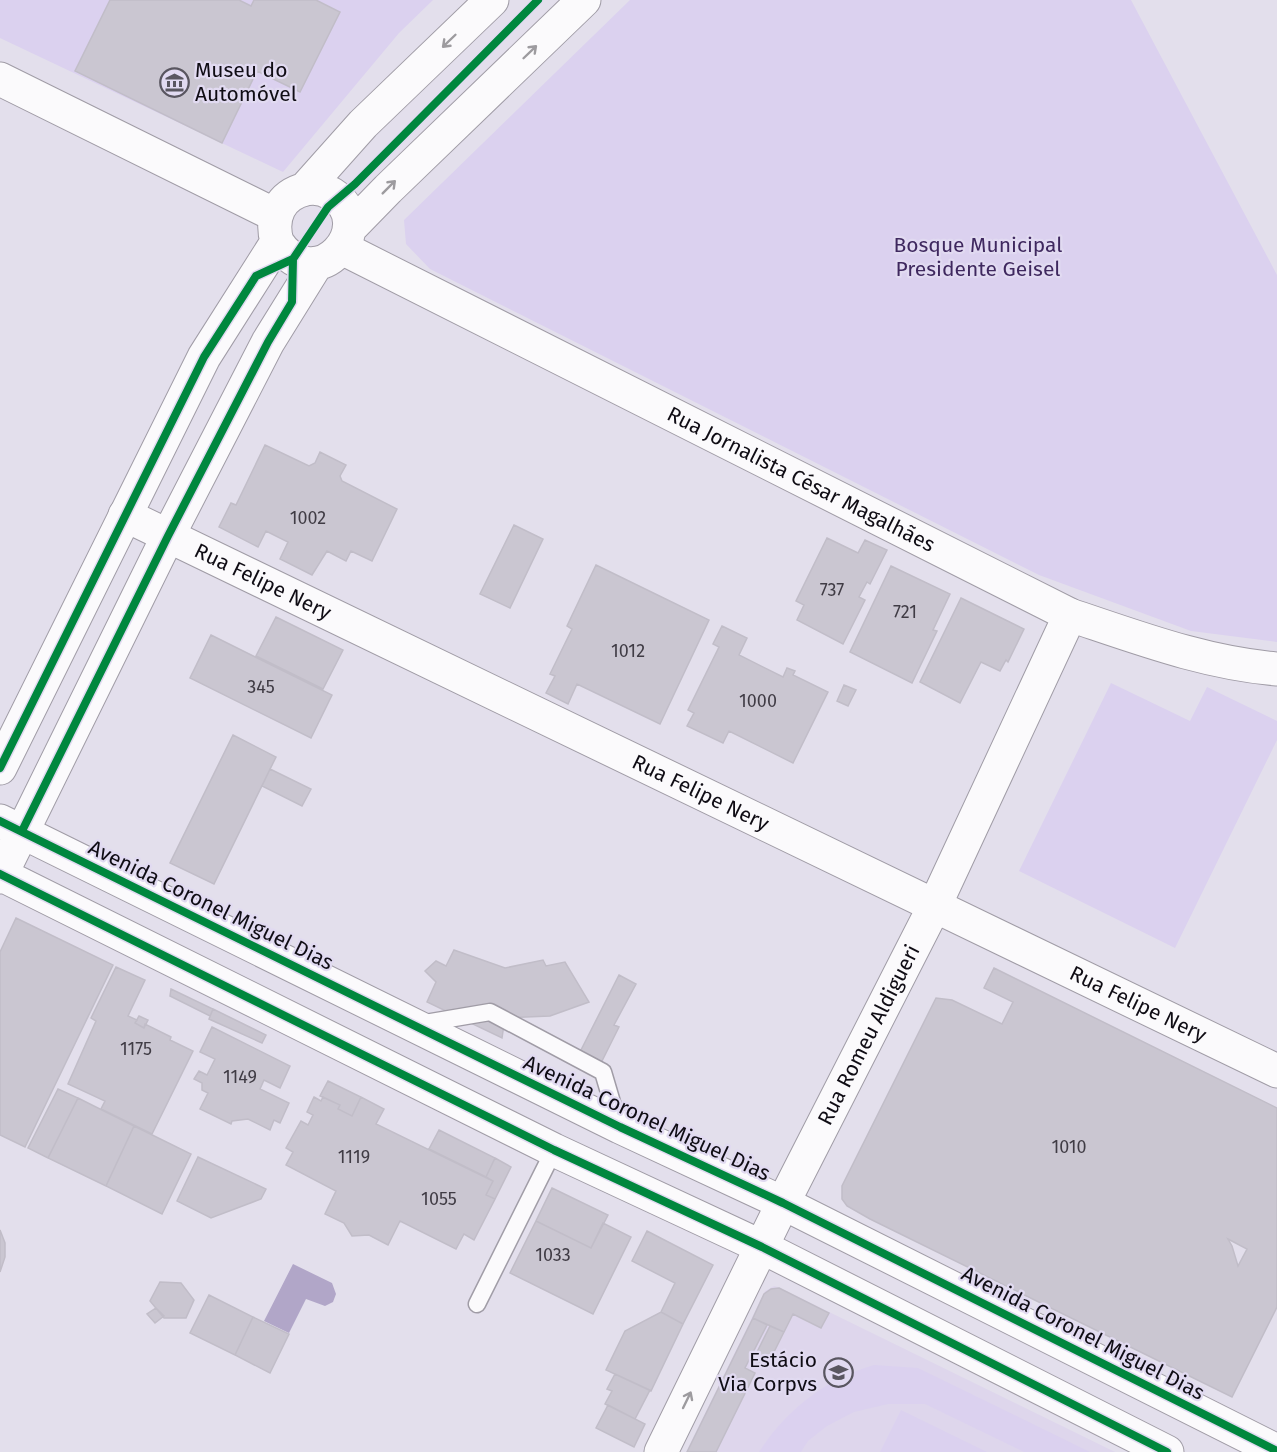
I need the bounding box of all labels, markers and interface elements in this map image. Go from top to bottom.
one-way arrow [442,33,457,48]
one-way arrow [522,45,537,59]
place label: Museu do Automóvel [195,57,297,107]
museum icon: Museu do Automóvel [158,66,190,98]
one-way arrow [382,180,397,195]
park label: Bosque Municipal Presidente Geisel [893,232,1063,282]
street label: Rua Jornalista César Magalhães [663,401,939,558]
house number: 1002 [290,507,326,529]
street label: Rua Felipe Nery [190,537,336,626]
house number: 737 [820,579,844,601]
house number: 721 [893,601,917,623]
house number: 1012 [611,640,645,662]
house number: 345 [247,676,275,698]
house number: 1000 [739,690,777,712]
street label: Rua Felipe Nery [628,749,774,837]
street label: Avenida Coronel Miguel Dias [84,834,338,976]
street label: Rua Romeu Aldigueri [812,940,926,1129]
street label: Rua Felipe Nery [1065,960,1211,1048]
house number: 1175 [120,1038,152,1060]
street label: Avenida Coronel Miguel Dias [520,1049,775,1187]
house number: 1149 [223,1066,257,1088]
house number: 1010 [1051,1136,1087,1158]
house number: 1119 [338,1146,370,1168]
house number: 1055 [421,1188,457,1210]
house number: 1033 [535,1244,571,1266]
street label: Avenida Coronel Miguel Dias [957,1260,1209,1406]
place label: Estácio Via Corpvs [718,1347,817,1397]
school or university icon: Estácio Via Corpvs [822,1356,854,1388]
one-way arrow [681,1391,693,1409]

